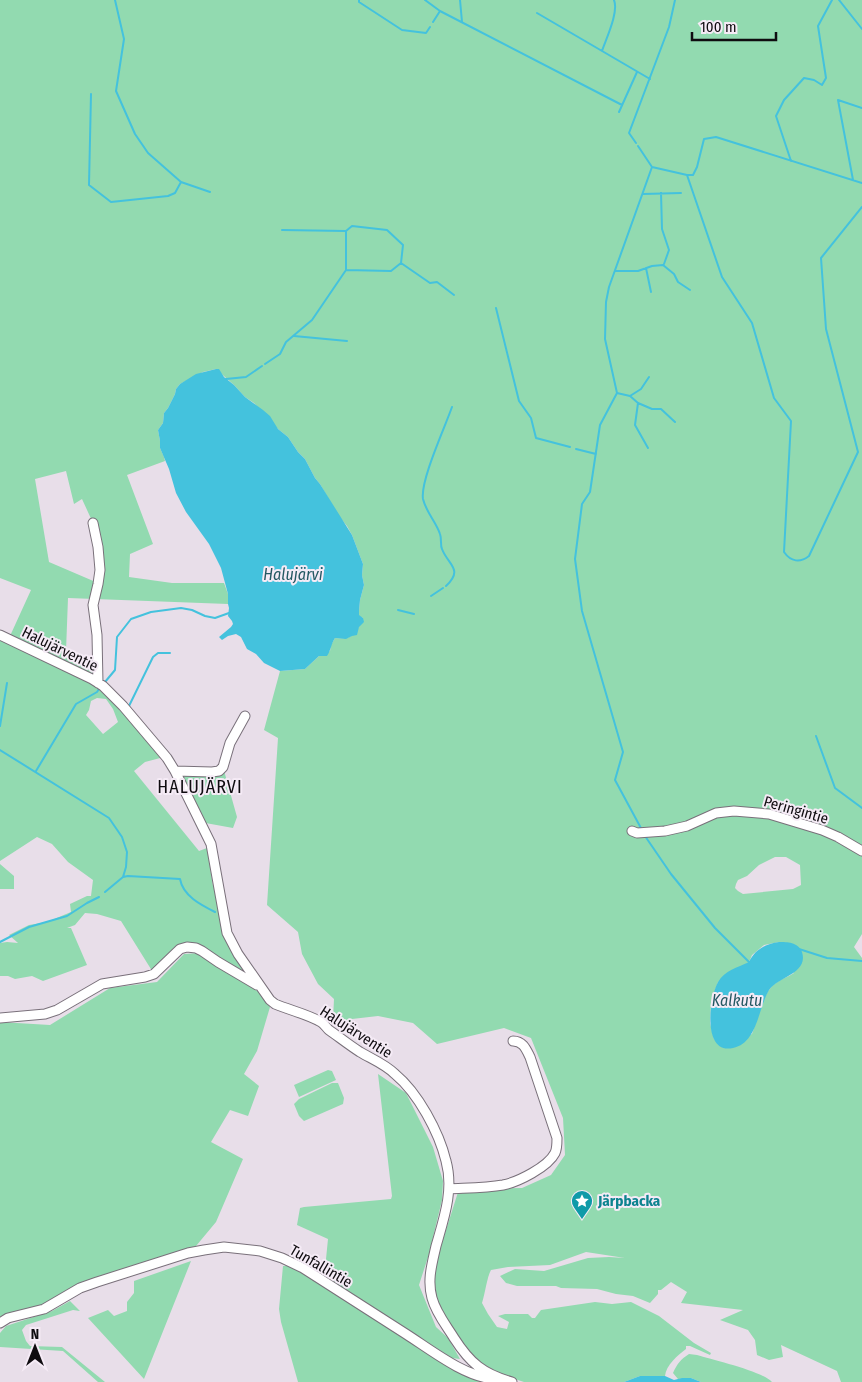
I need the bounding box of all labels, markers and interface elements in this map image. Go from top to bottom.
scale bar [692,10,776,42]
text: 100 m [700,18,737,36]
water label: Halujärvi [263,565,323,584]
street label: Halujärventie [19,623,101,675]
district label: HALUJÄRVI [157,776,243,798]
street label: Peringintie [762,792,830,828]
water label: Kalkutu [712,991,762,1010]
street label: Halujärventie [317,1002,395,1062]
place icon: Järpbacka [570,1189,594,1220]
place label: Järpbacka [597,1192,661,1210]
street label: Tunfallintie [287,1241,355,1291]
north arrow [10,1322,60,1372]
text: N [31,1326,39,1343]

